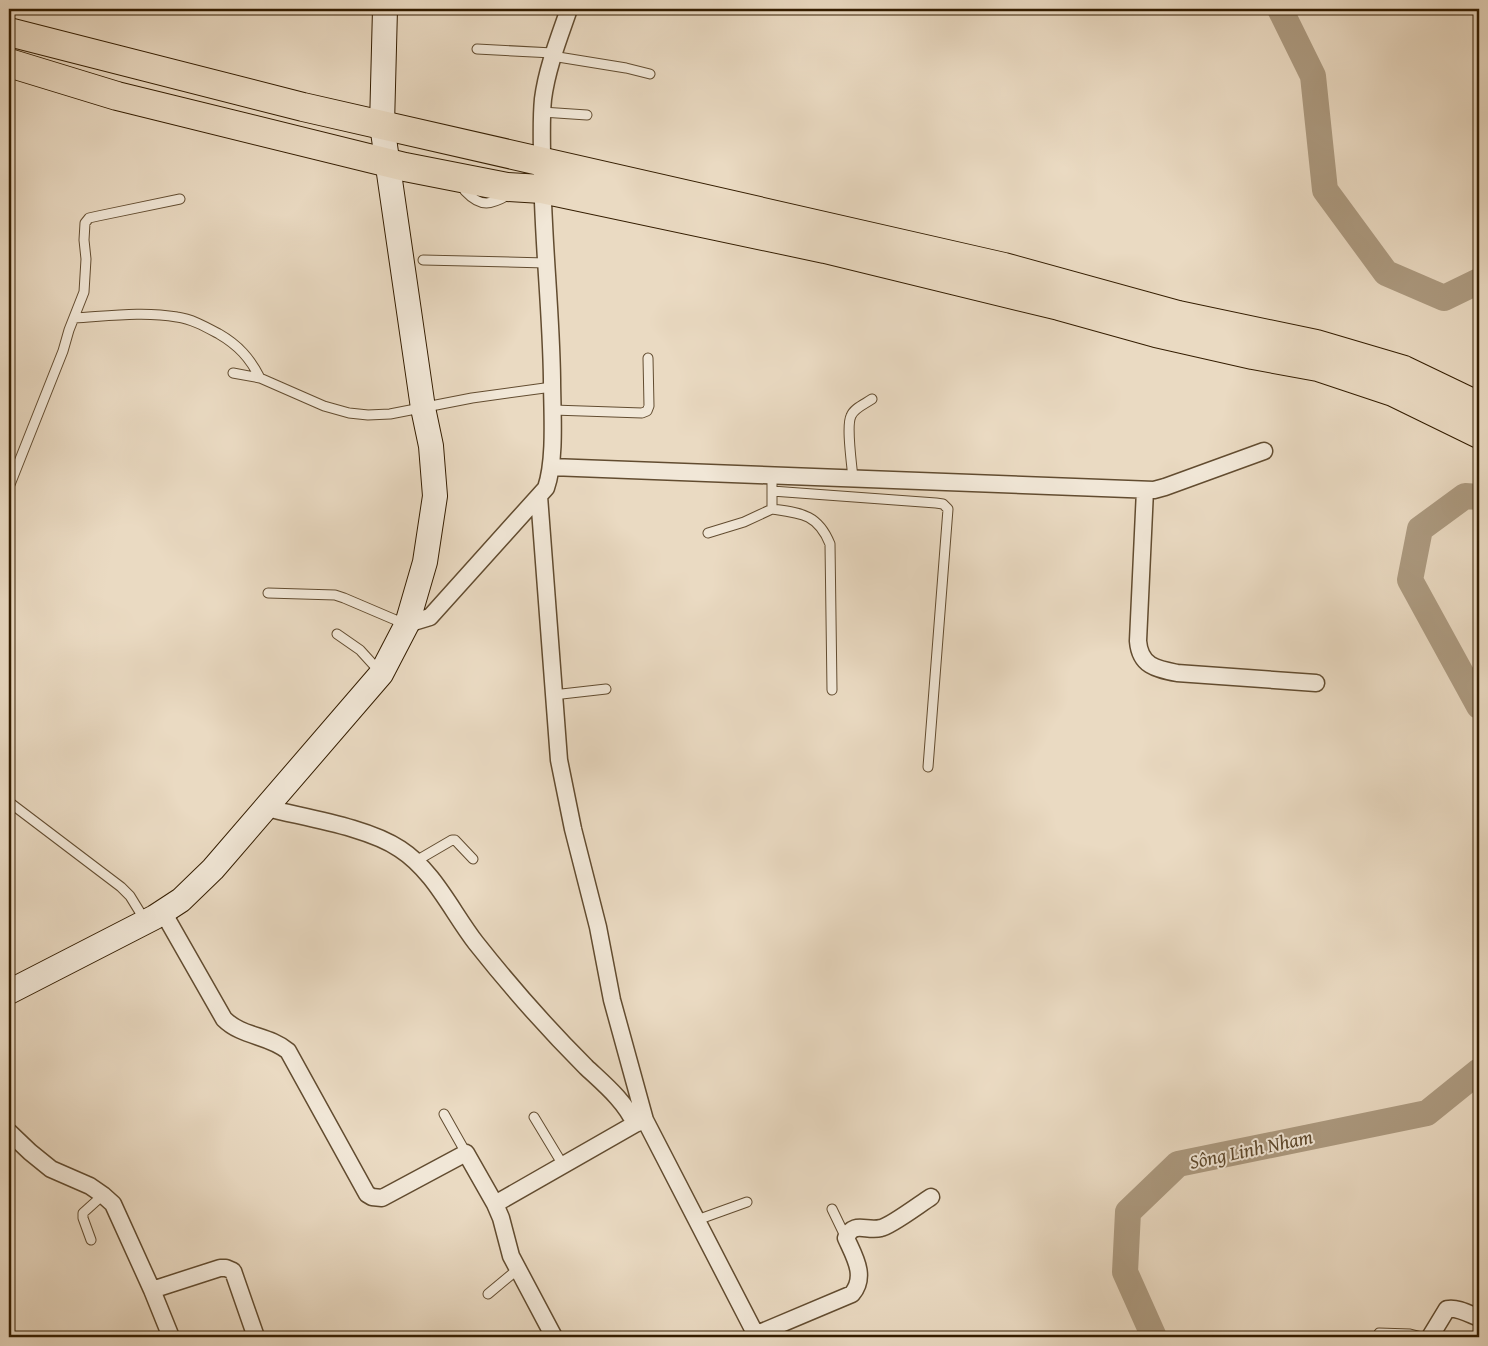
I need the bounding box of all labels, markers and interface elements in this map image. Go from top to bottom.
water label: Sông Linh Nham [1186,1121,1316,1176]

